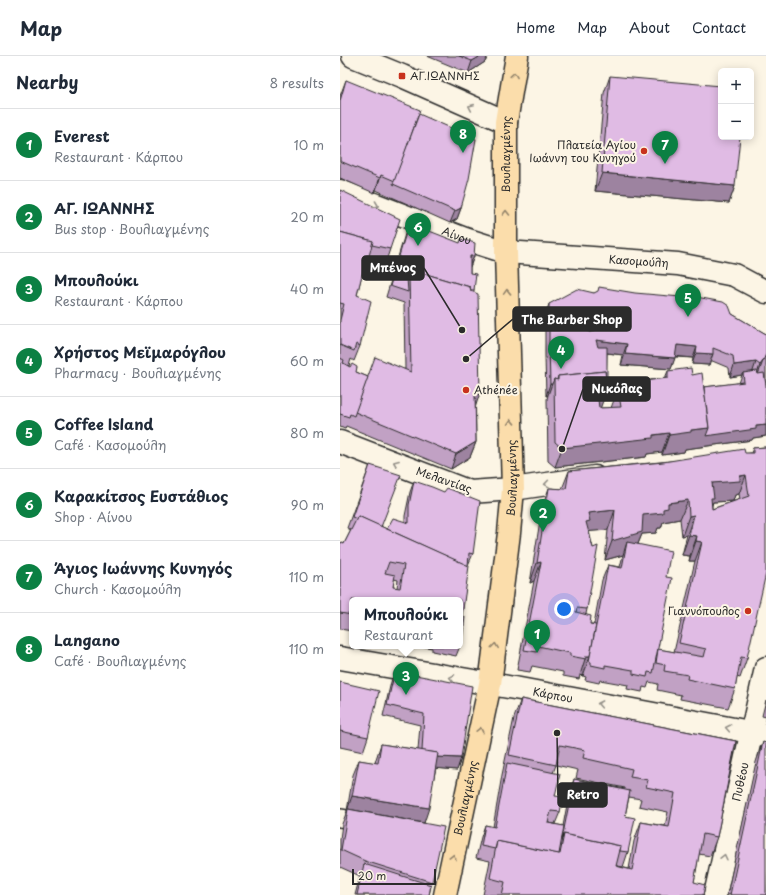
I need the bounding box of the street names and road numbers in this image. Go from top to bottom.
street label: Βουλιαγμένης [497,114,515,193]
street label: Αίνου [440,222,474,249]
street label: Κασομούλη [608,250,669,271]
street label: Βουλιαγμένης [502,439,521,517]
street label: Μελαντίας [414,462,475,497]
street label: Κάρπου [531,683,574,707]
street label: Βουλιαγμένης [449,758,482,837]
street label: Πυθέου [727,761,753,803]

